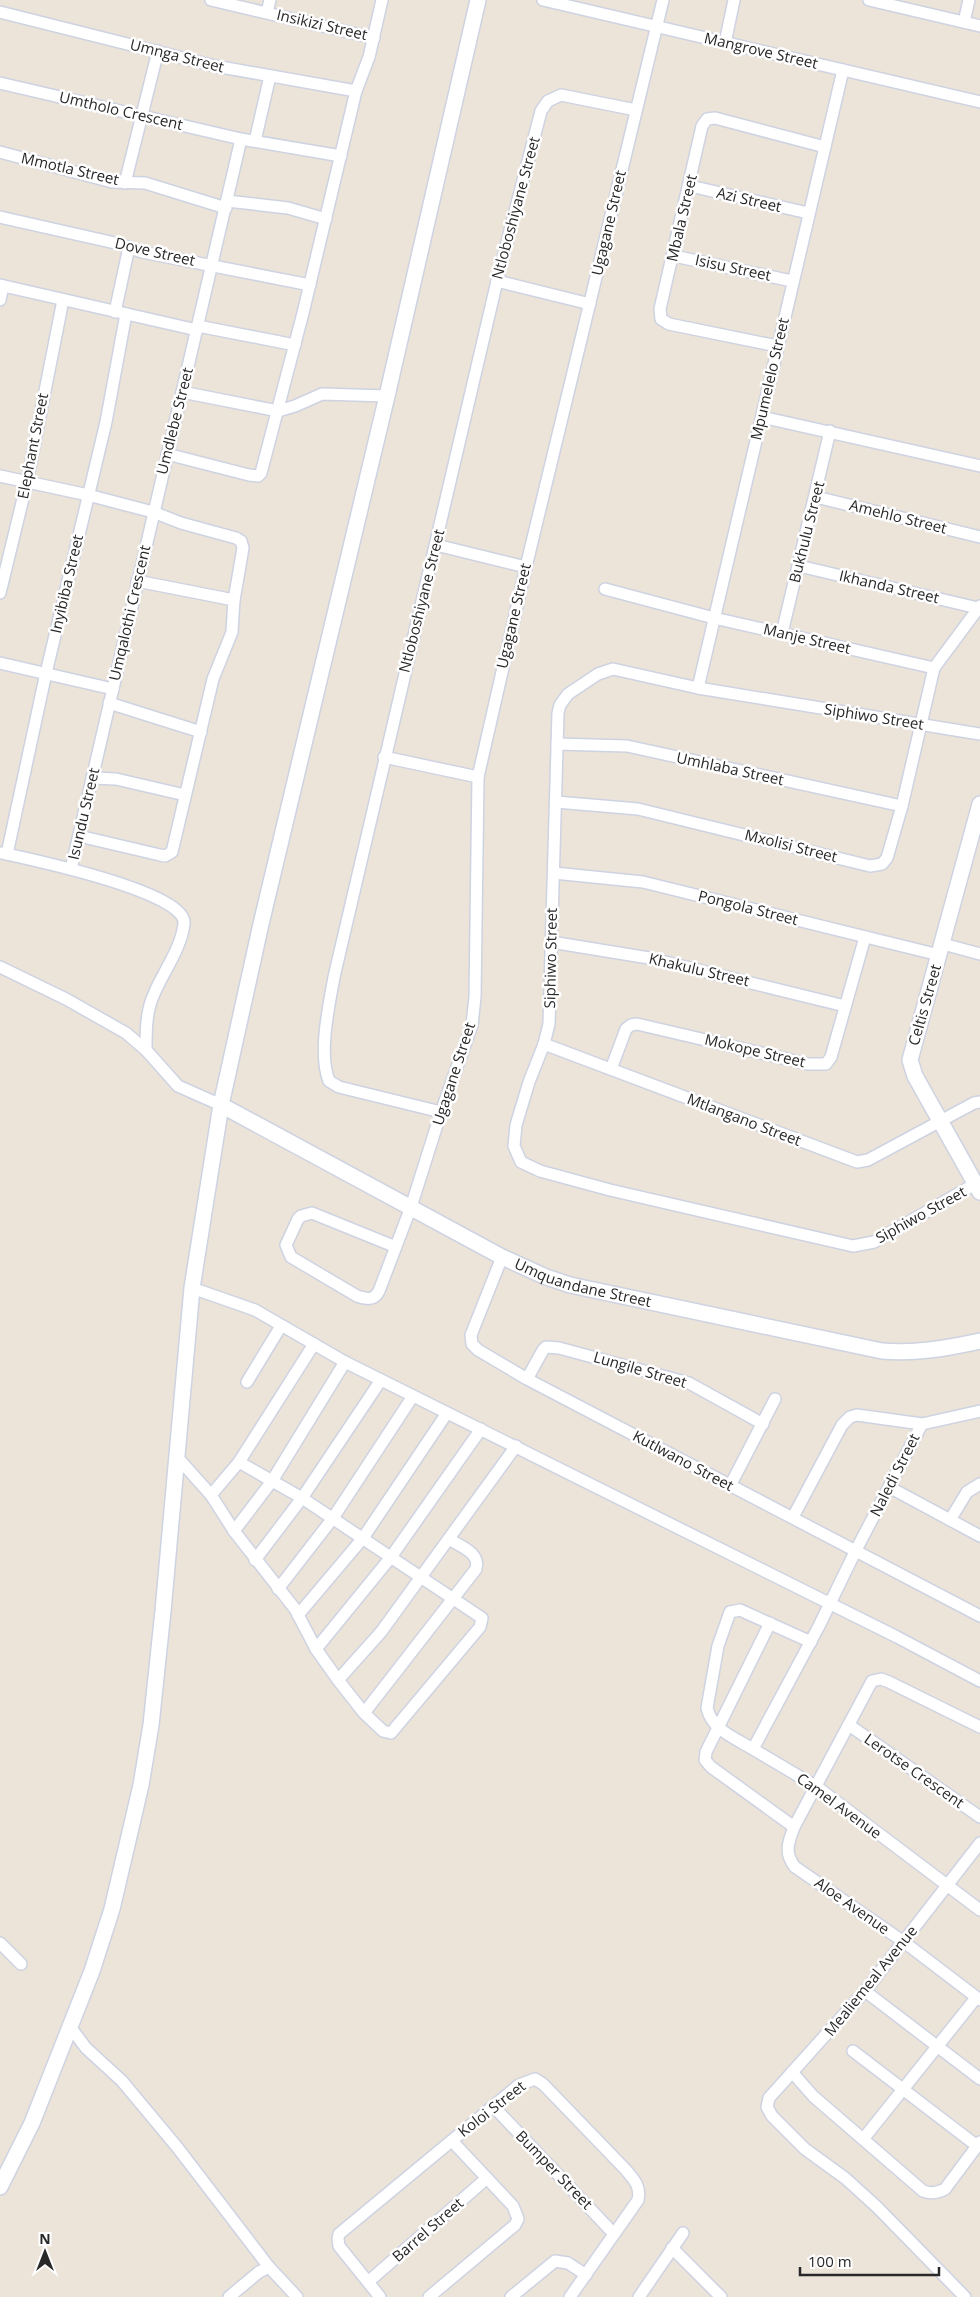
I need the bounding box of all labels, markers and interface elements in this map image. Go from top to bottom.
street label: Insikizi Street [275,4,370,44]
street label: Mangrove Street [702,27,820,73]
street label: Umnga Street [128,34,226,76]
street label: Umtholo Crescent [57,86,185,134]
street label: Ntloboshiyane Street [486,134,544,281]
street label: Mmotla Street [19,147,121,189]
street label: Ugagane Street [586,168,630,277]
street label: Mbala Street [661,172,701,263]
street label: Azi Street [715,182,784,216]
street label: Dove Street [113,232,197,270]
street label: Isisu Street [693,249,773,285]
street label: Mpumelelo Street [745,316,793,442]
street label: Umdlebe Street [151,365,197,476]
street label: Elephant Street [12,391,52,501]
street label: Bukhulu Street [784,479,828,585]
street label: Amehlo Street [847,494,949,538]
street label: Ntloboshiyane Street [394,527,449,675]
street label: Inyibiba Street [45,532,87,635]
street label: Umqalothi Crescent [104,543,154,683]
street label: Ugagane Street [491,561,535,670]
street label: Ikhanda Street [837,565,941,607]
street label: Manje Street [762,618,853,658]
street label: Siphiwo Street [823,698,925,734]
street label: Umhlaba Street [675,747,786,789]
street label: Isundu Street [63,766,103,862]
street label: Mxolisi Street [743,824,840,866]
street label: Pongola Street [696,885,800,929]
street label: Siphiwo Street [539,908,561,1008]
street label: Khakulu Street [647,948,751,990]
street label: Celtis Street [903,962,945,1048]
street label: Ugagane Street [427,1020,479,1128]
street label: Mokope Street [703,1029,808,1071]
street label: Mtlangano Street [684,1088,804,1150]
street label: Siphiwo Street [872,1181,969,1247]
street label: Umquandane Street [512,1253,653,1311]
street label: Lungile Street [591,1346,689,1392]
street label: Kutlwano Street [630,1425,737,1495]
street label: Naledi Street [865,1430,924,1519]
street label: Lerotse Crescent [861,1728,968,1812]
street label: Camel Avenue [793,1768,886,1843]
street label: Aloe Avenue [811,1872,894,1938]
street label: Mealiemeal Avenue [819,1921,921,2040]
street label: Koloi Street [453,2076,529,2141]
street label: Bumper Street [512,2126,597,2213]
street label: Barrel Street [387,2193,467,2266]
north arrow [20,2227,70,2277]
text: N [39,2229,51,2248]
scale bar [800,2244,939,2276]
text: 100 m [808,2251,852,2271]

